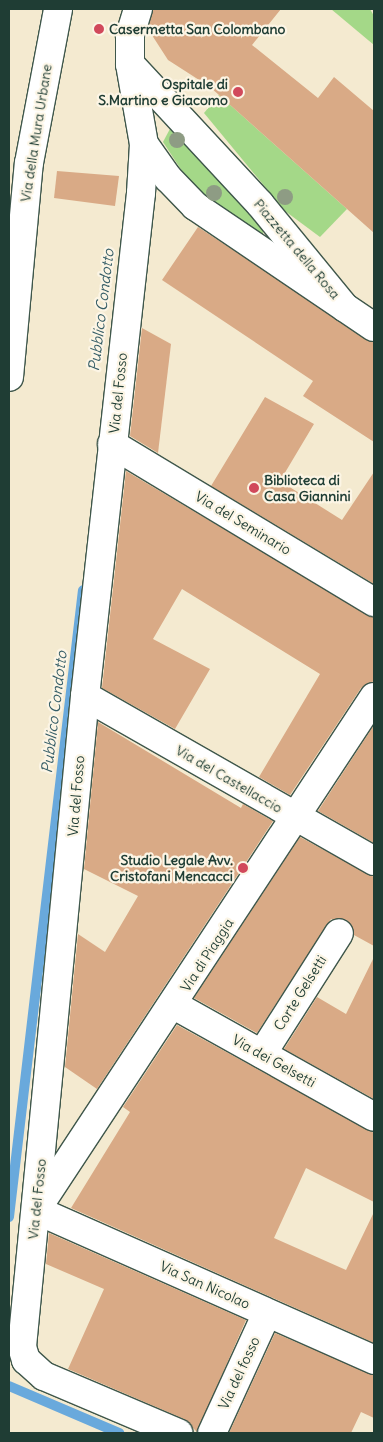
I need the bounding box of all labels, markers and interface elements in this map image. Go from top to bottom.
place label: Casermetta San Colombano [109,21,285,37]
marker: Casermetta San Colombano [93,23,105,35]
street label: Via della Mura Urbane [17,63,55,203]
place label: Ospitale di S.Martino e Giacomo [98,76,228,108]
marker: Ospitale di S.Martino e Giacomo [232,86,244,98]
street label: Piazzetta della Rosa [250,196,344,302]
water label: Pubblico Condotto [85,248,117,372]
street label: Via del Fosso [105,352,131,434]
place label: Biblioteca di Casa Giannini [264,472,351,504]
marker: Biblioteca di Casa Giannini [248,482,260,494]
street label: Via del Seminario [192,488,294,558]
water label: Pubblico Condotto [38,650,70,774]
street label: Via del Castellaccio [173,742,285,816]
street label: Via del Fosso [64,755,88,837]
place label: Studio Legale Avv. Cristofani Mencacci [110,852,233,884]
marker: Studio Legale Avv. Cristofani Mencacci [237,862,249,874]
street label: Via di Piaggia [177,915,237,995]
street label: Corte Gelsetti [270,952,330,1034]
street label: Via dei Gelsetti [229,1031,319,1091]
street label: Via del Fosso [24,1158,50,1240]
street label: Via San Nicolao [157,1258,253,1312]
street label: Via del fosso [215,1334,263,1412]

